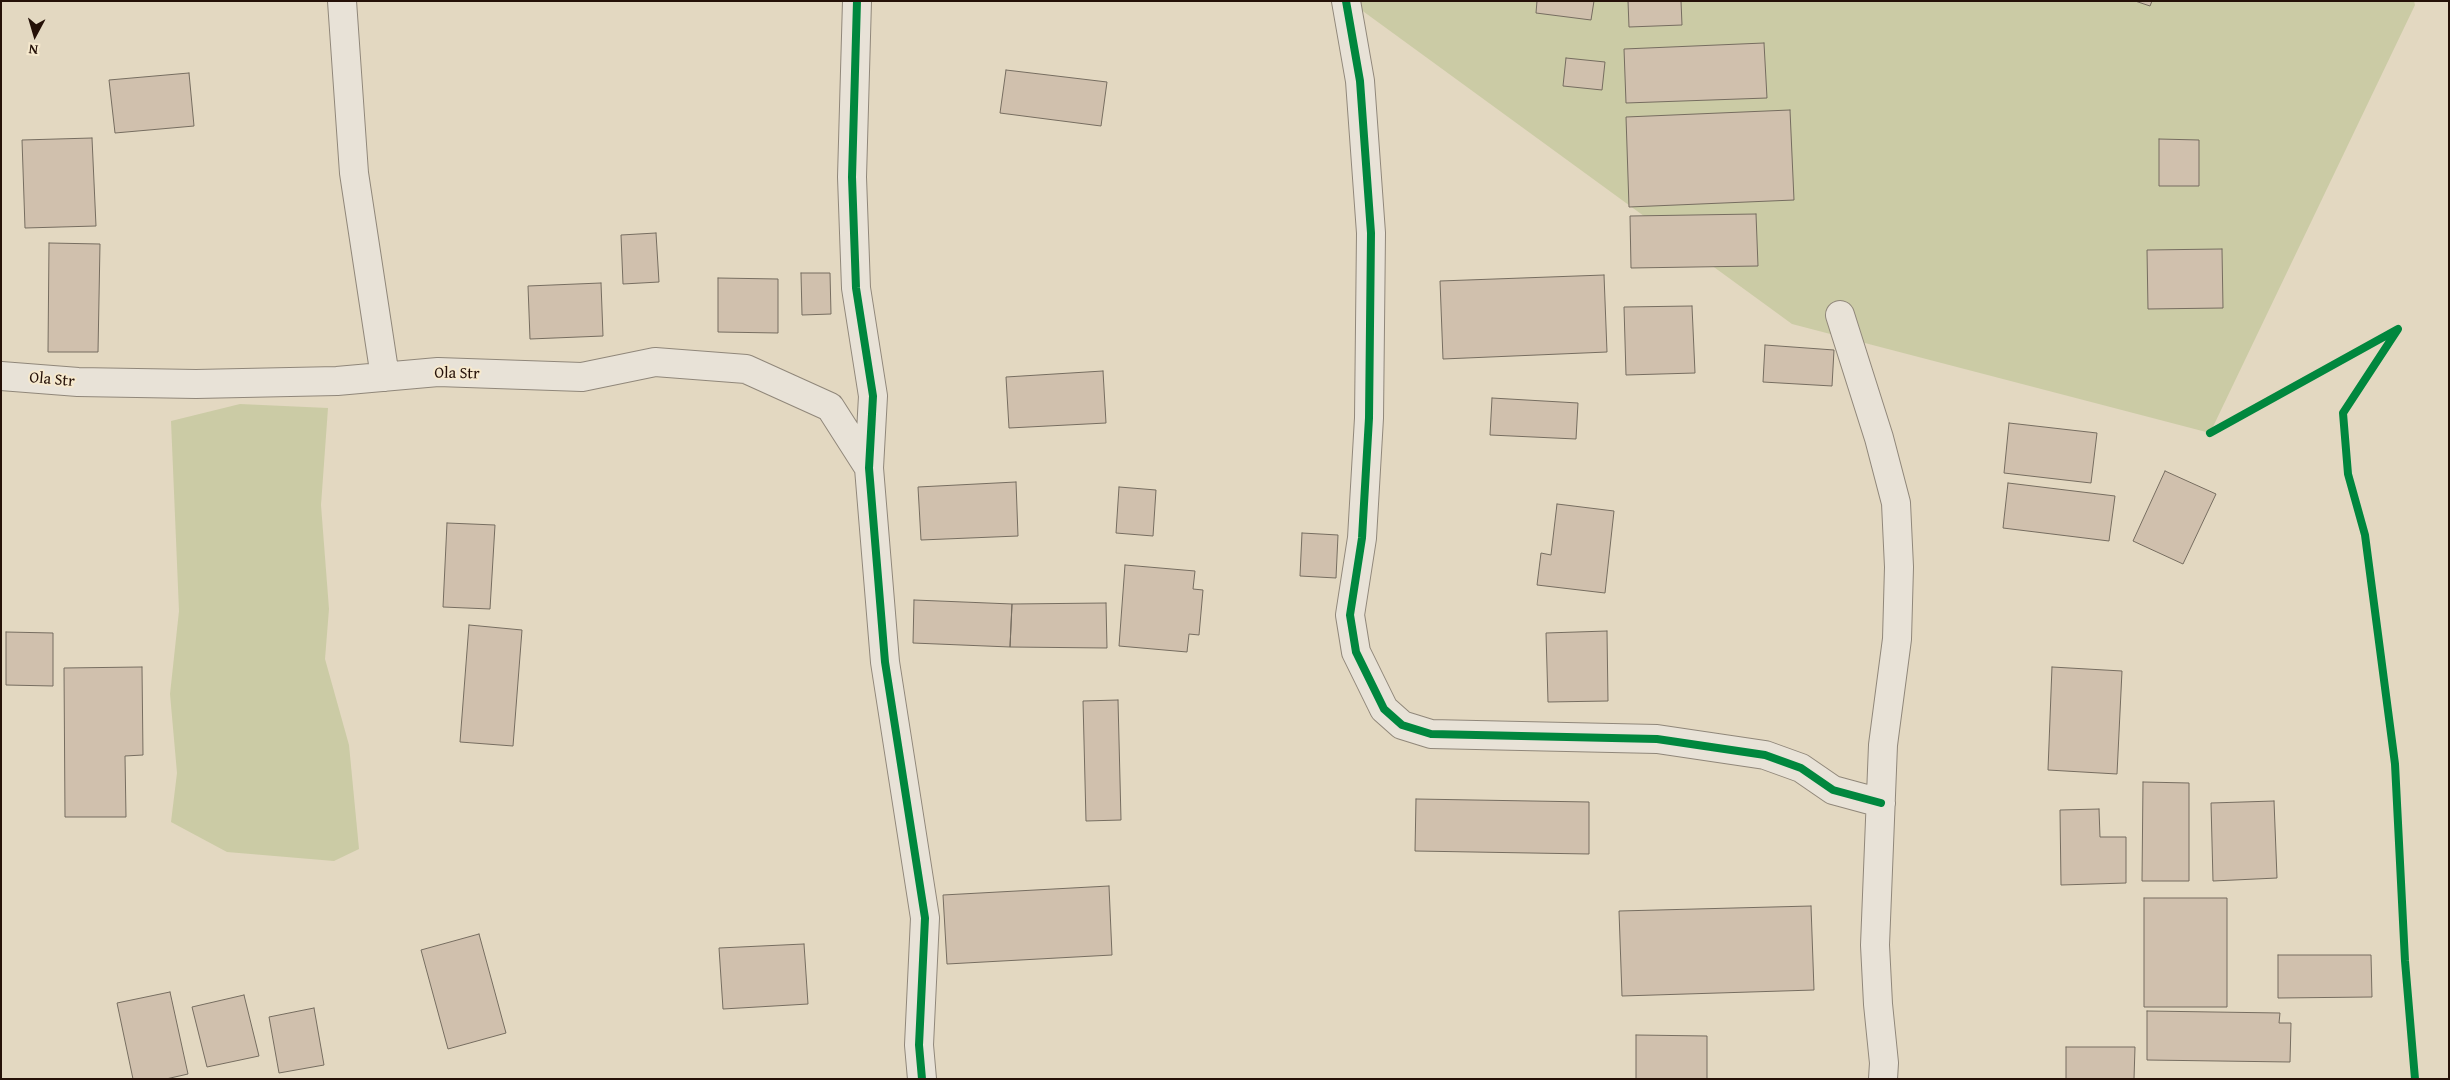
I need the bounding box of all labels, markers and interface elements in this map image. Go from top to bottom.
north arrow [10,10,60,60]
text: N [28,39,39,60]
street label: Ola Str [434,364,480,384]
street label: Ola Str [29,368,75,392]

